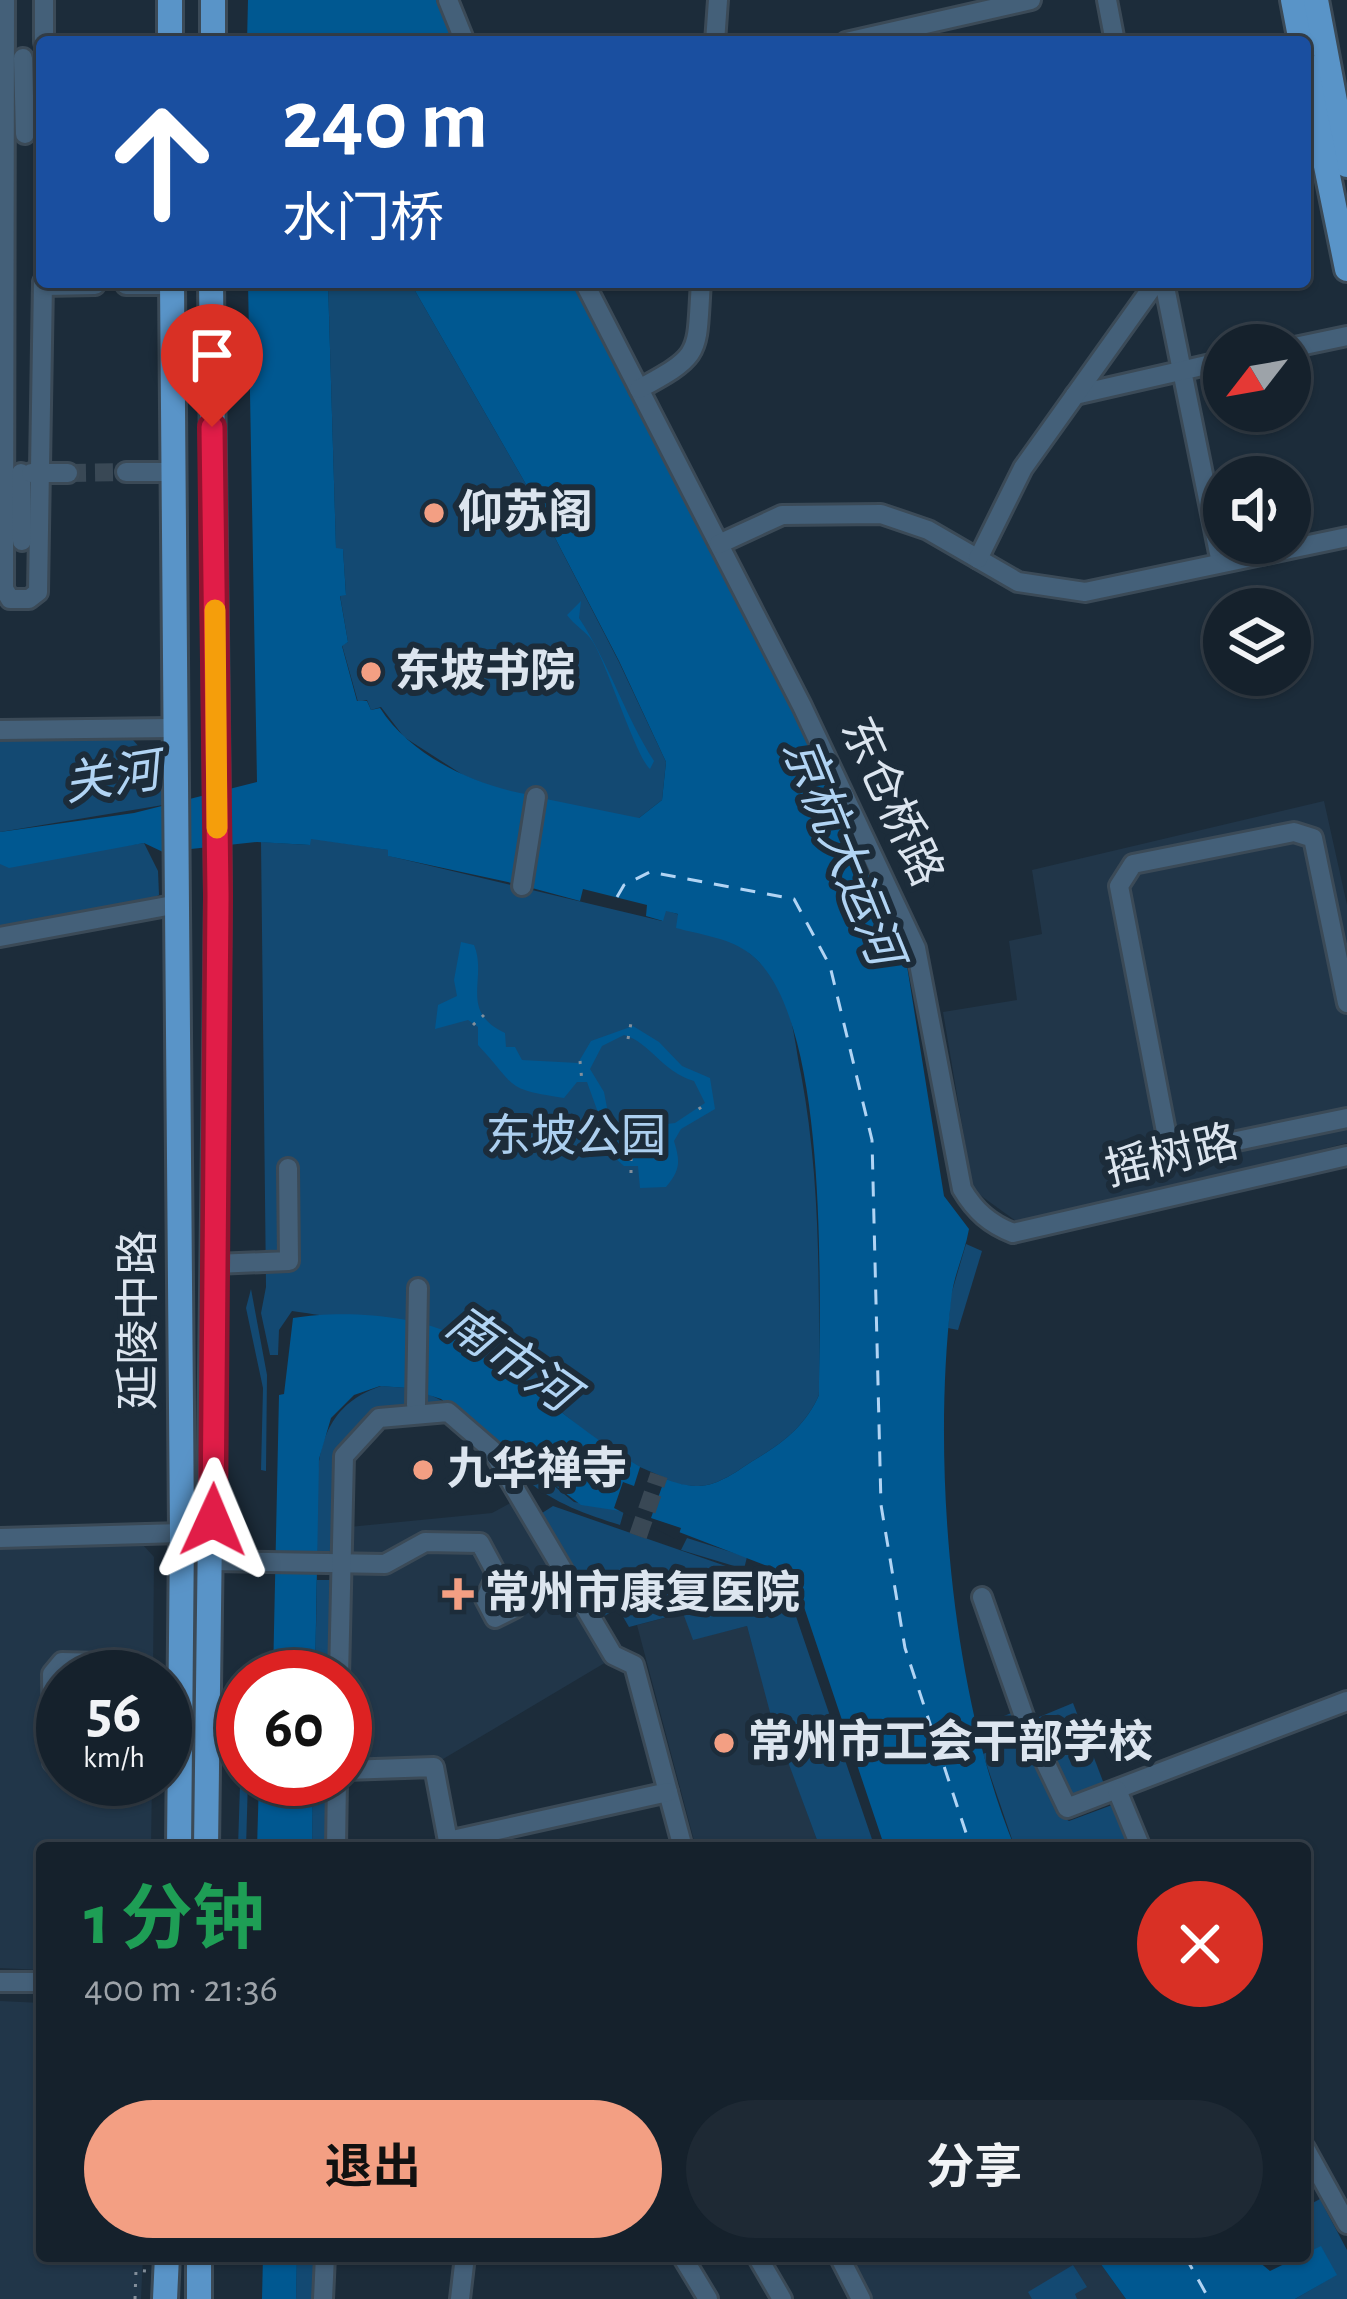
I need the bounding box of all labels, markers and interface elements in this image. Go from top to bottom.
text: 240 m [282,80,488,164]
icon: ahead [84,84,240,240]
text: 水门桥 [282,193,444,247]
pin [161,304,263,427]
icon: arrive [179,322,245,388]
north arrow [1203,324,1311,432]
map controls [1203,324,1311,696]
button: sound [1203,456,1311,564]
place label: 仰苏阁 [458,487,593,536]
marker: 仰苏阁 [421,500,447,526]
button: layers [1203,588,1311,696]
place label: 东坡书院 [395,647,575,695]
marker: 东坡书院 [358,659,384,685]
street label: 东仓桥路 [833,710,952,893]
water label: 京杭大运河 [774,731,914,980]
water label: 关河 [60,744,171,810]
park label: 东坡公园 [486,1112,666,1160]
street label: 摇树路 [1101,1118,1243,1194]
street label: 延陵中路 [115,1230,162,1410]
water label: 南市河 [437,1297,591,1426]
place label: 九华禅寺 [447,1445,627,1493]
position arrow [150,1457,276,1583]
marker: 九华禅寺 [410,1457,436,1483]
place label: 常州市康复医院 [485,1569,800,1617]
marker: 常州市康复医院 [442,1578,474,1610]
speed limit sign: 60 [216,1650,372,1806]
text: 56 [87,1683,141,1743]
place label: 常州市工会干部学校 [748,1718,1153,1766]
marker: 常州市工会干部学校 [711,1730,737,1756]
text: km/h [83,1743,145,1773]
button: close [1137,1881,1263,2007]
text: 1 分钟 [84,1885,265,1957]
text: 400 m · 21:36 [84,1970,278,2009]
button: 退出 [84,2100,662,2238]
button: 分享 [686,2100,1263,2238]

